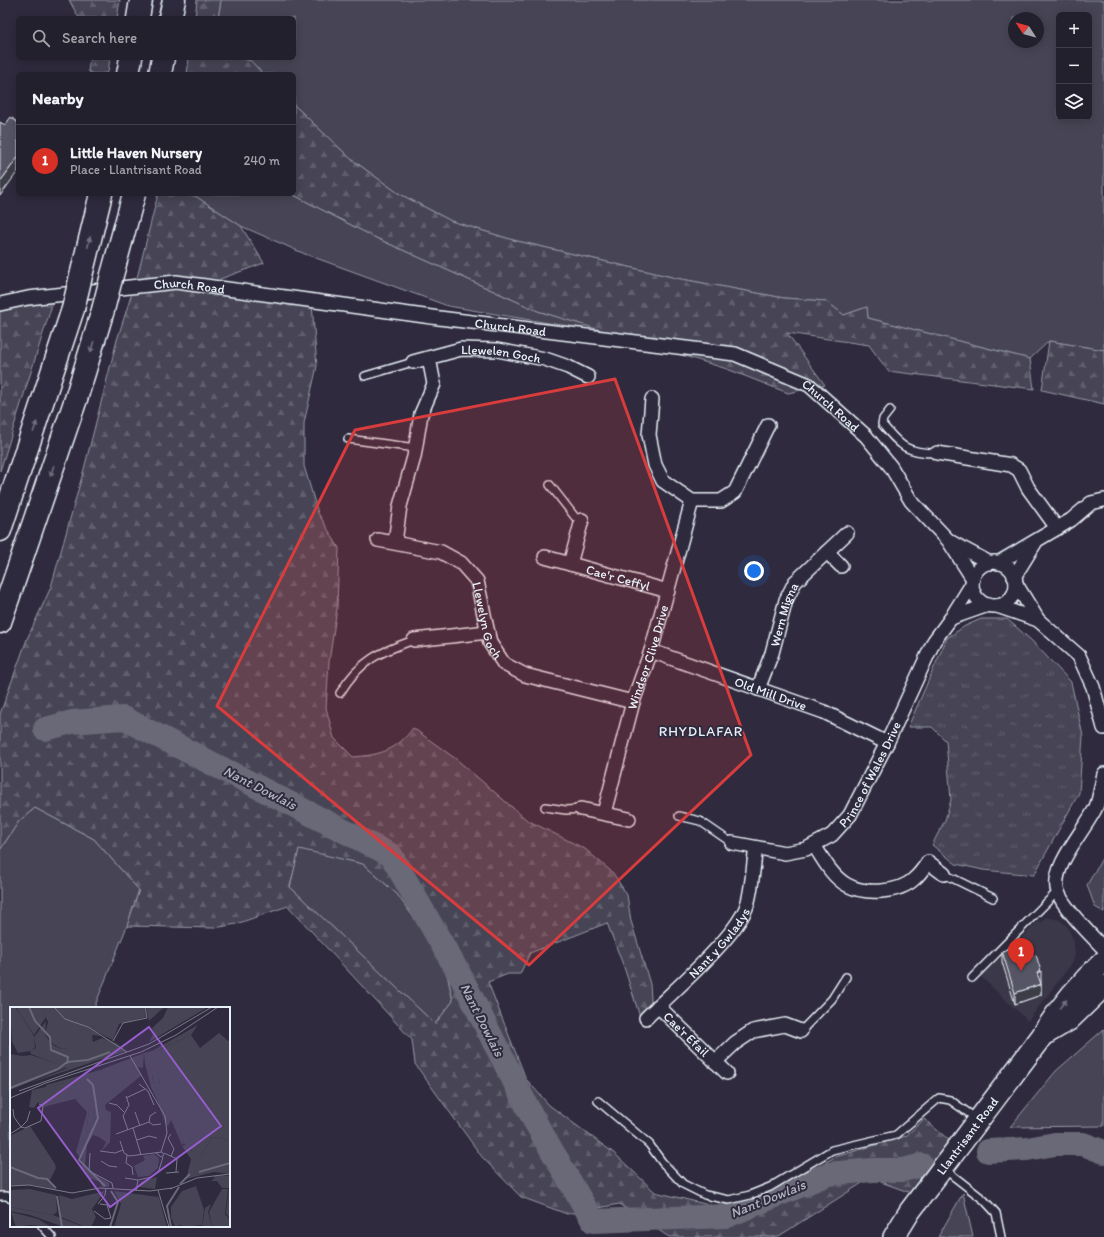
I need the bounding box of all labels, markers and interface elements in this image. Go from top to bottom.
north arrow [1008,12,1044,48]
map controls [1056,12,1092,120]
button: + [1056,12,1092,48]
search box [16,16,296,60]
icon: search [30,27,52,49]
text: Search here [62,29,137,47]
button: − [1056,48,1092,84]
button: layers [1056,84,1092,120]
text: Nearby [32,88,84,108]
text: Little Haven Nursery [70,144,202,162]
text: 1 [42,153,48,168]
text: 240 m [243,153,280,168]
text: Place · Llantrisant Road [70,162,202,177]
one-way arrow [86,236,92,248]
street label: Church Road [153,275,226,296]
street label: Church Road [474,315,547,338]
one-way arrow [89,341,95,353]
street label: Llewelen Goch [461,342,542,366]
street label: Church Road [800,376,863,434]
one-way arrow [32,421,38,433]
one-way arrow [49,465,55,477]
street label: Cae'r Ceffyl [585,561,652,593]
your location [744,561,764,581]
street label: Llewelyn Goch [470,580,506,662]
street label: Wern Migna [767,580,801,648]
street label: Windsor Clive Drive [624,603,671,711]
street label: Old Mill Drive [733,674,809,713]
street label: Prince of Wales Drive [835,719,903,830]
district label: RHYDLAFAR [659,723,743,740]
water label: Nant Dowlais [221,762,300,814]
street label: Nant y Gwladys [685,905,753,981]
pin: 1 [1008,938,1034,971]
water label: Nant Dowlais [456,981,508,1060]
one-way arrow [1059,999,1068,1009]
inset map [10,1007,230,1227]
street label: Cae'r Efail [661,1008,713,1060]
street label: Llantrisant Road [933,1094,1001,1177]
water label: Nant Dowlais [728,1176,809,1222]

